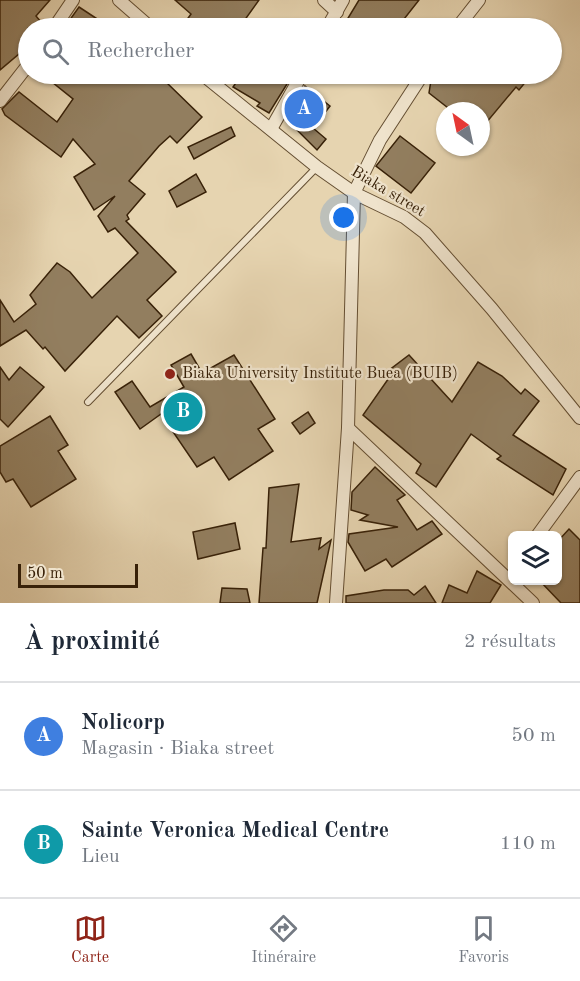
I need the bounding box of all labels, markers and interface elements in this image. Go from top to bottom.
search box [18,18,562,84]
icon: search [39,35,72,68]
text: Rechercher [87,40,194,62]
pin: A [284,86,324,132]
north arrow [436,102,490,156]
street label: Biaka street [348,164,428,221]
your location [329,203,358,232]
place label: Biaka University Institute Buea (BUIB) [182,365,458,382]
marker: Biaka University Institute Buea (BUIB) [163,367,177,381]
pin: B [164,390,202,434]
map controls [508,531,562,585]
button: layers [508,531,562,585]
scale bar [18,561,138,588]
text: 50 m [27,566,63,582]
text: À proximité [24,629,160,655]
text: 2 résultats [464,632,556,652]
text: Nolicorp [81,712,165,734]
text: A [36,726,51,746]
text: 50 m [511,726,556,746]
text: Magasin · Biaka street [81,739,274,759]
text: Sainte Veronica Medical Centre [81,820,389,842]
text: B [36,834,51,854]
text: 110 m [500,834,556,854]
text: Lieu [81,847,120,867]
tab: Carte [71,912,109,968]
tab: Itinéraire [251,912,316,968]
tab: Favoris [458,912,509,968]

